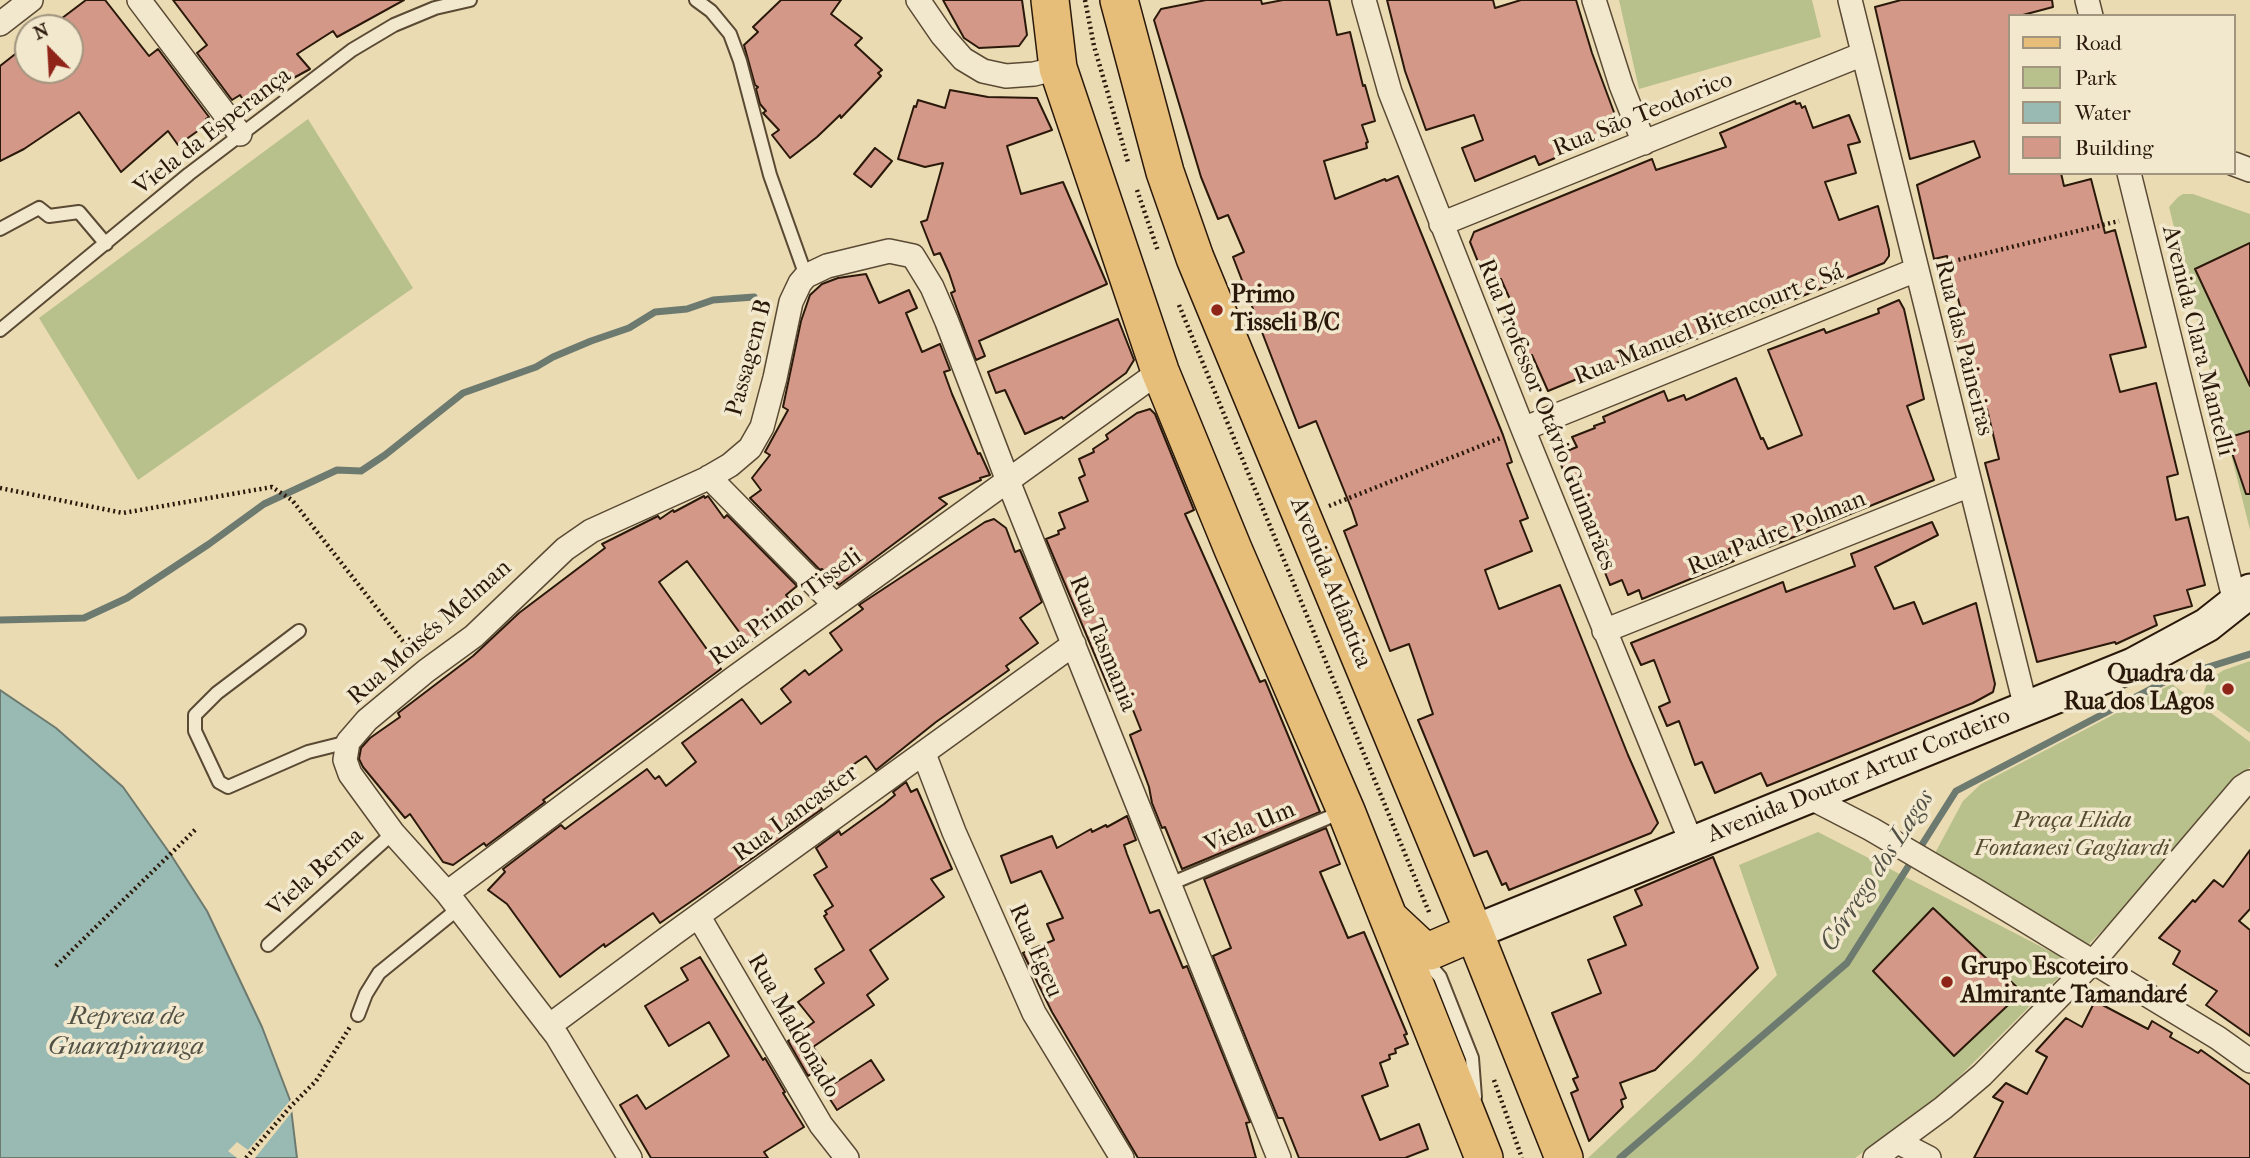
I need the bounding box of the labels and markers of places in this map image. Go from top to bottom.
place label: Primo Tisseli B/C [1231,282,1340,338]
marker: Primo Tisseli B/C [1209,302,1225,318]
place label: Quadra da Rua dos LAgos [2064,661,2214,717]
marker: Quadra da Rua dos LAgos [2220,681,2236,697]
place label: Grupo Escoteiro Almirante Tamandaré [1961,954,2187,1010]
marker: Grupo Escoteiro Almirante Tamandaré [1939,974,1955,990]

